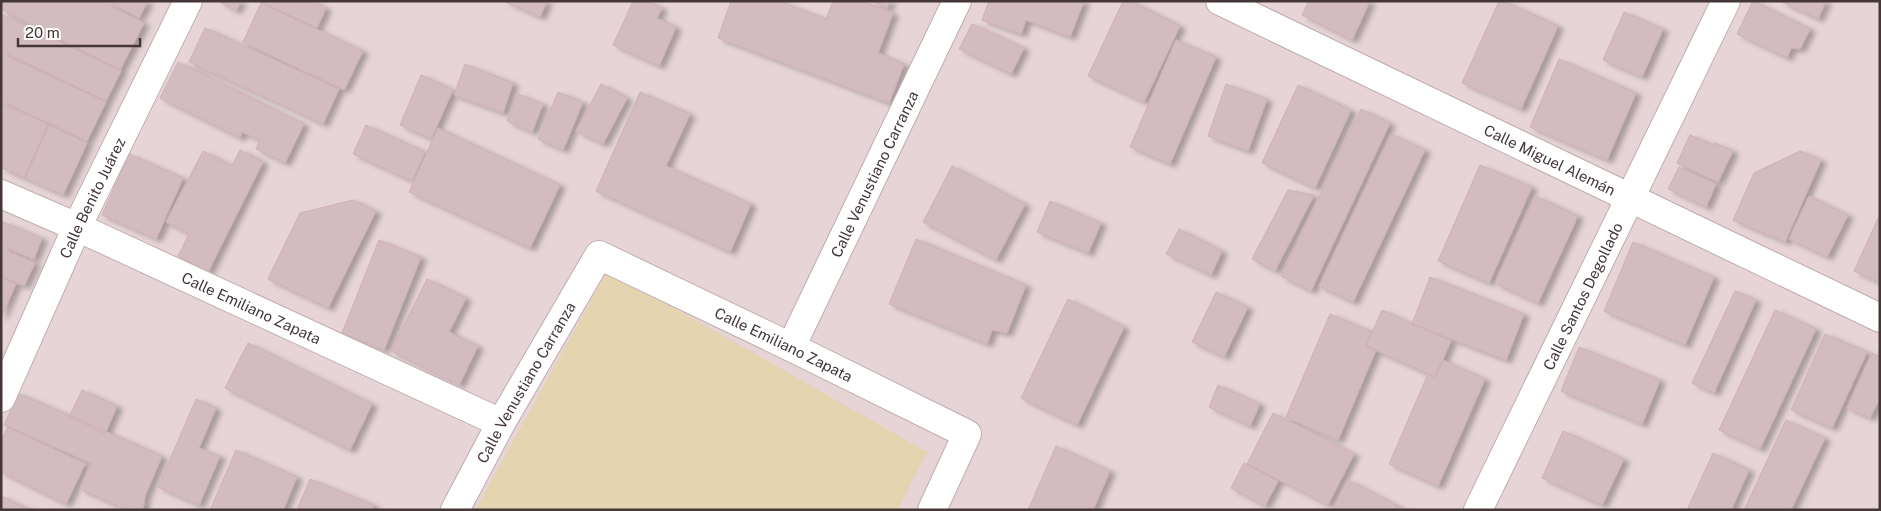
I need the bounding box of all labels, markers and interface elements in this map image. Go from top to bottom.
scale bar [18,15,140,47]
text: 20 m [25,24,60,41]
street label: Calle Venustiano Carranza [827,88,921,260]
street label: Calle Miguel Alemán [1481,121,1618,198]
street label: Calle Benito Juárez [56,135,128,261]
street label: Calle Santos Degollado [1539,220,1625,373]
street label: Calle Emiliano Zapata [179,268,324,347]
street label: Calle Venustiano Carranza [473,299,578,466]
street label: Calle Emiliano Zapata [712,303,855,385]

